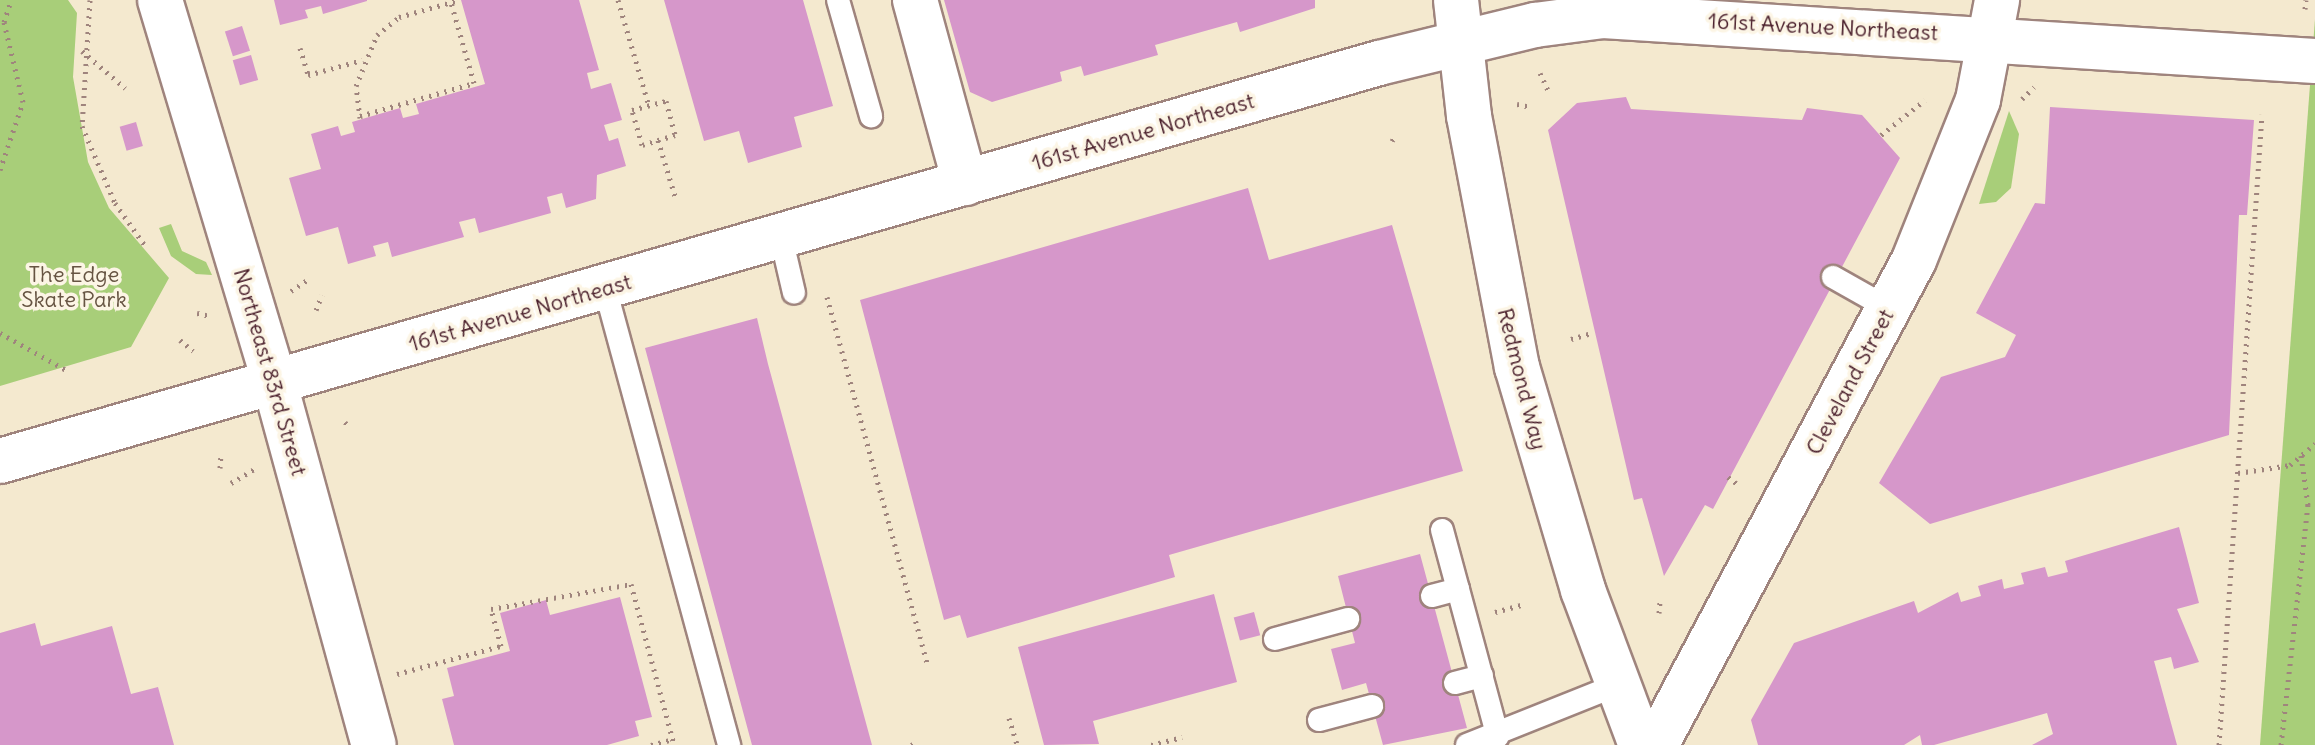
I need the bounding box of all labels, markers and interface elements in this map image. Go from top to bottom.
street label: 161st Avenue Northeast [1707,8,1939,46]
street label: 161st Avenue Northeast [1029,88,1257,176]
park label: The Edge Skate Park [21,261,127,312]
street label: Northeast 83rd Street [228,265,312,479]
street label: 161st Avenue Northeast [406,269,634,357]
street label: Redmond Way [1492,305,1552,453]
street label: Cleveland Street [1801,305,1899,459]

